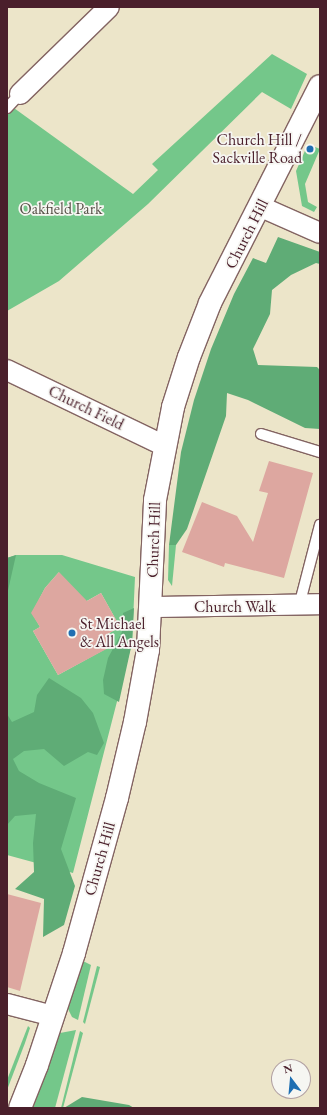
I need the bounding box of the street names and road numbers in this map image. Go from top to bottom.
street label: Church Hill [221,196,273,272]
street label: Church Field [45,381,127,435]
street label: Church Hill [143,502,165,578]
street label: Church Walk [194,597,276,617]
street label: Church Hill [80,820,120,898]

